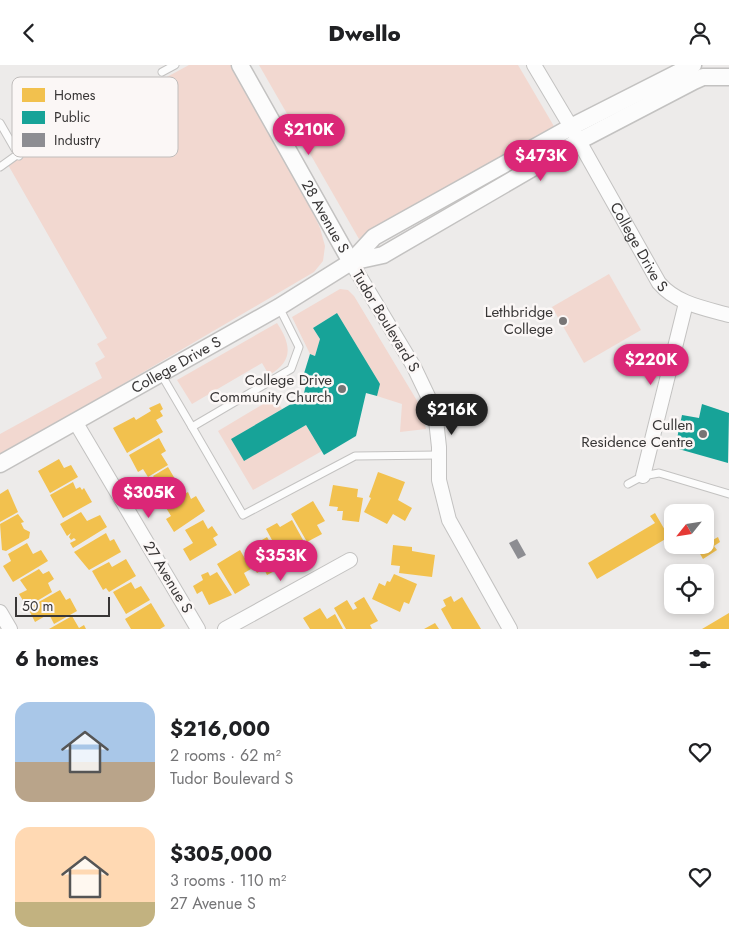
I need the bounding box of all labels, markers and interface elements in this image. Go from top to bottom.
text: Dwello [328,17,401,49]
icon: back [15,19,43,47]
icon: person [686,19,714,47]
legend [12,77,178,157]
text: Homes [54,85,96,105]
text: Public [54,107,90,127]
pin: $210K [274,113,344,156]
text: $210K [284,118,334,141]
text: Industry [54,130,101,150]
pin: $473K [506,139,576,182]
text: $473K [515,144,567,167]
street label: 28 Avenue S [296,176,355,257]
street label: College Drive S [605,198,673,297]
street label: Tudor Boulevard S [347,266,425,376]
place label: Lethbridge College [485,301,553,340]
marker: Lethbridge College [557,315,569,327]
street label: College Drive S [127,331,225,399]
pin: $220K [616,343,686,386]
text: $220K [625,348,677,371]
place label: College Drive Community Church [210,369,332,408]
marker: College Drive Community Church [336,383,348,395]
pin: $216K [417,393,487,436]
text: $216K [427,398,477,421]
place label: Cullen Residence Centre [581,414,693,453]
marker: Cullen Residence Centre [697,428,709,440]
pin: $305K [114,477,184,519]
text: $305K [123,481,175,504]
north arrow [664,504,714,554]
map controls [664,504,714,614]
street label: 27 Avenue S [138,537,198,617]
pin: $353K [246,539,316,582]
text: $353K [255,544,307,567]
button: locate [664,564,714,614]
scale bar [15,594,110,617]
text: 50 m [22,596,53,616]
text: 6 homes [15,644,99,674]
icon: filters [686,645,714,673]
text: $216,000 [170,714,270,744]
icon: home [55,722,115,782]
icon: heart [686,738,714,766]
text: 2 rooms · 62 m² [170,744,281,767]
text: Tudor Boulevard S [170,767,293,790]
text: $305,000 [170,839,272,869]
icon: home [55,847,115,907]
icon: heart [686,863,714,891]
text: 3 rooms · 110 m² [170,869,286,892]
text: 27 Avenue S [170,892,256,915]

